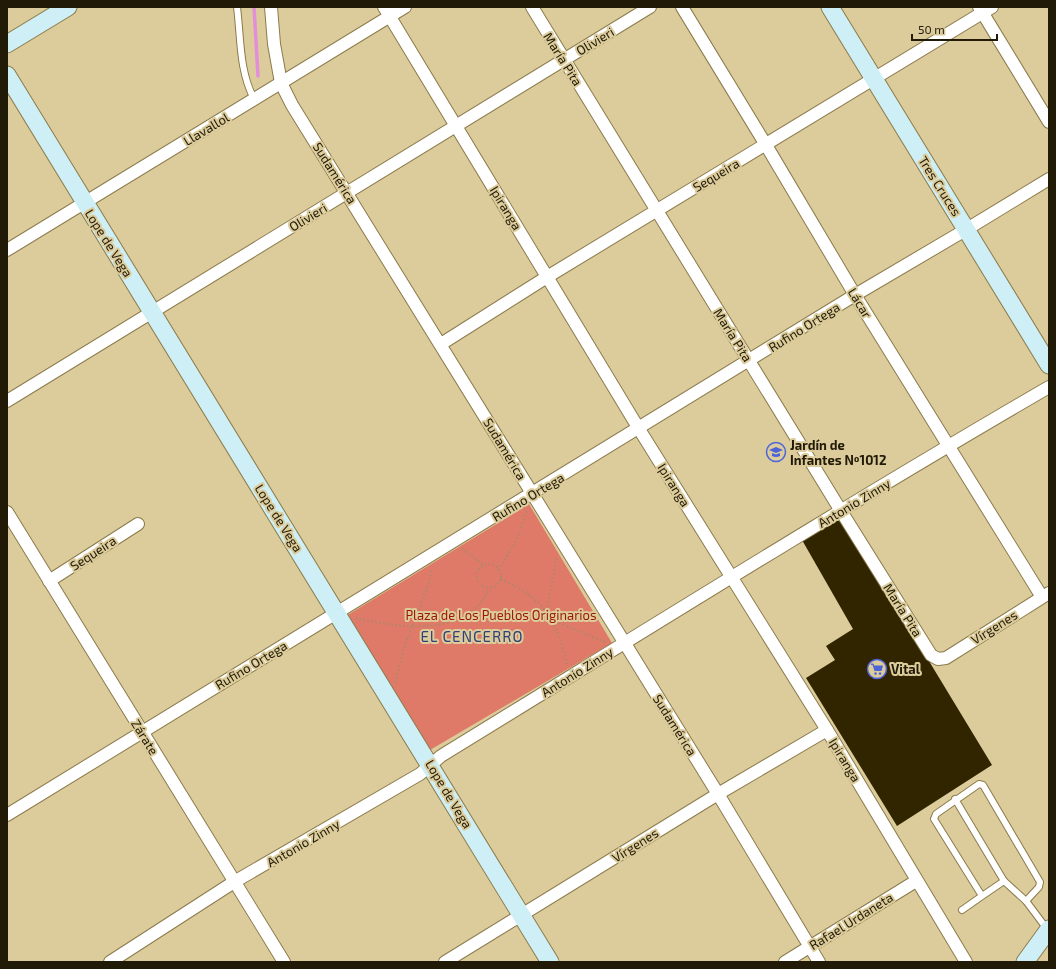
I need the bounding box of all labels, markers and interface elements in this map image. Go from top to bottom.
scale bar [912,16,997,42]
text: 50 m [918,22,945,36]
street label: Olivieri [573,24,617,58]
street label: María Pita [540,29,586,89]
street label: Llavallol [180,109,232,149]
street label: Sudamérica [310,139,360,207]
street label: Tres Cruces [915,153,965,219]
street label: Sequeira [690,155,742,195]
street label: Ipiranga [487,183,525,233]
street label: Olivieri [286,200,330,234]
street label: Lope de Vega [82,206,136,280]
street label: Lácar [845,285,875,321]
street label: Rufino Ortega [765,299,843,355]
street label: María Pita [710,305,756,365]
street label: Sudamérica [480,415,530,483]
place label: Jardín de Infantes Nº1012 [790,437,887,468]
school or university icon: Jardín de Infantes Nº1012 [765,441,787,463]
street label: Ipiranga [654,460,694,510]
street label: Rufino Ortega [489,469,567,525]
street label: Antonio Zinny [815,475,893,531]
street label: Lope de Vega [252,481,306,555]
street label: Sequeira [67,532,119,574]
street label: María Pita [880,580,926,640]
park label: Plaza de Los Pueblos Originarios [405,607,597,623]
street label: Vírgenes [968,607,1020,647]
district label: EL CENCERRO [420,627,524,645]
street label: Rufino Ortega [212,637,290,693]
street label: Antonio Zinny [538,644,616,700]
supermarket icon: Vital [866,658,888,680]
place label: Vital [891,661,921,677]
street label: Sudamérica [650,691,700,759]
street label: Zárate [128,716,162,758]
street label: Ipiranga [826,735,864,785]
street label: Lope de Vega [422,757,476,831]
street label: Antonio Zinny [264,816,342,870]
street label: Vírgenes [609,825,661,865]
street label: Rafael Urdaneta [806,889,896,953]

